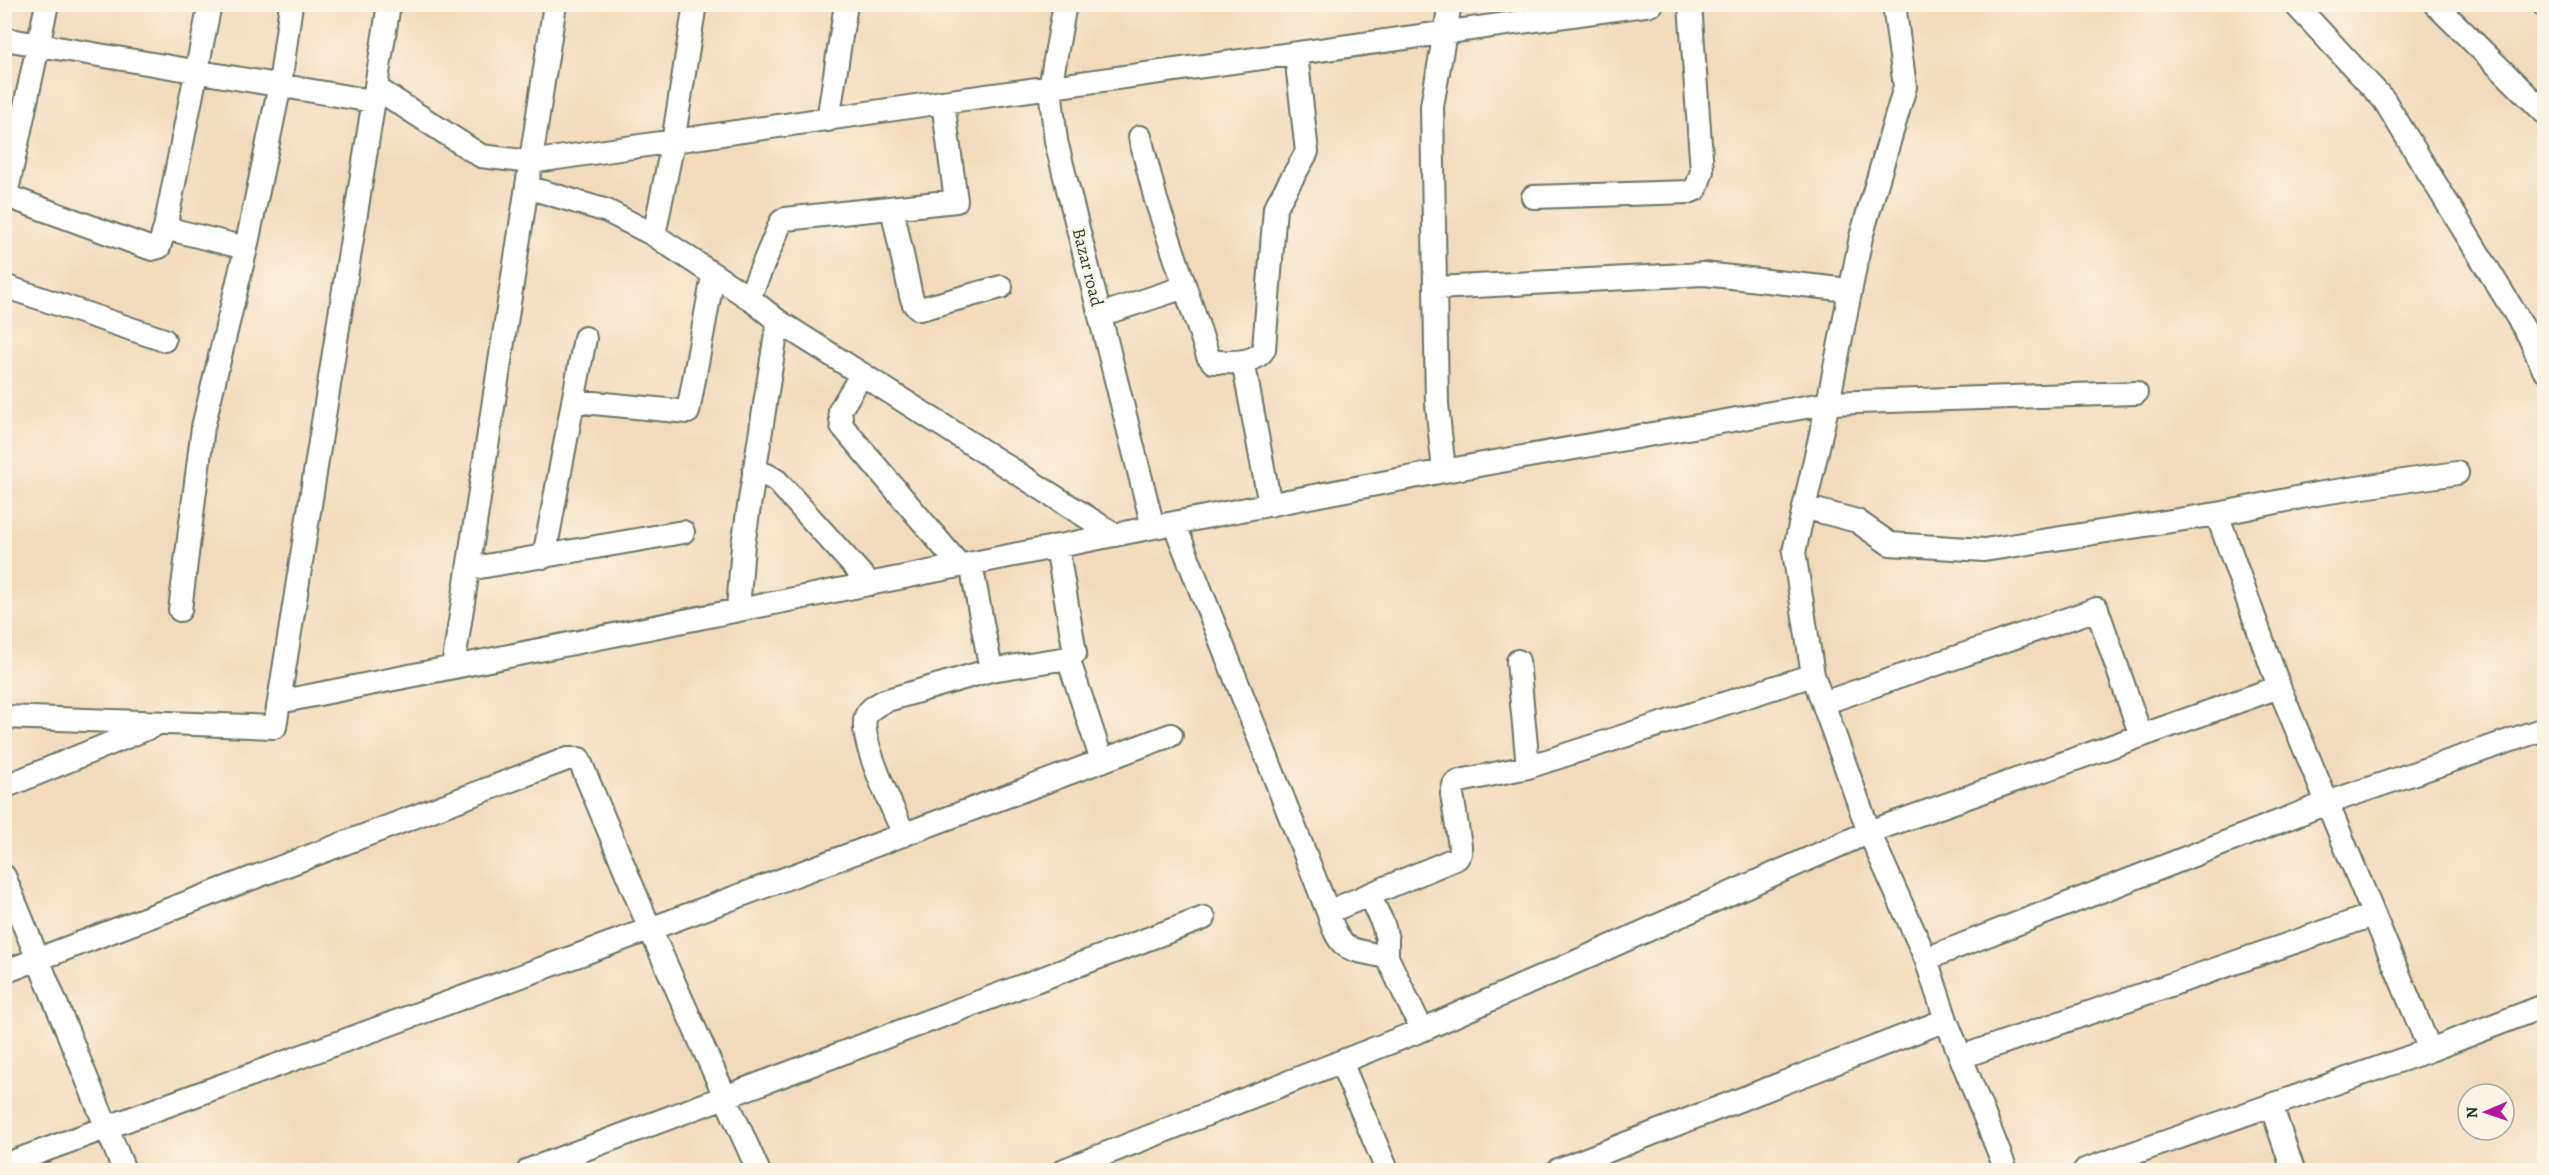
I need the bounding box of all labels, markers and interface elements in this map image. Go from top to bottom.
street label: Bazar road [1067,225,1109,309]
north arrow [2456,1082,2516,1142]
text: N [2461,1106,2483,1119]

